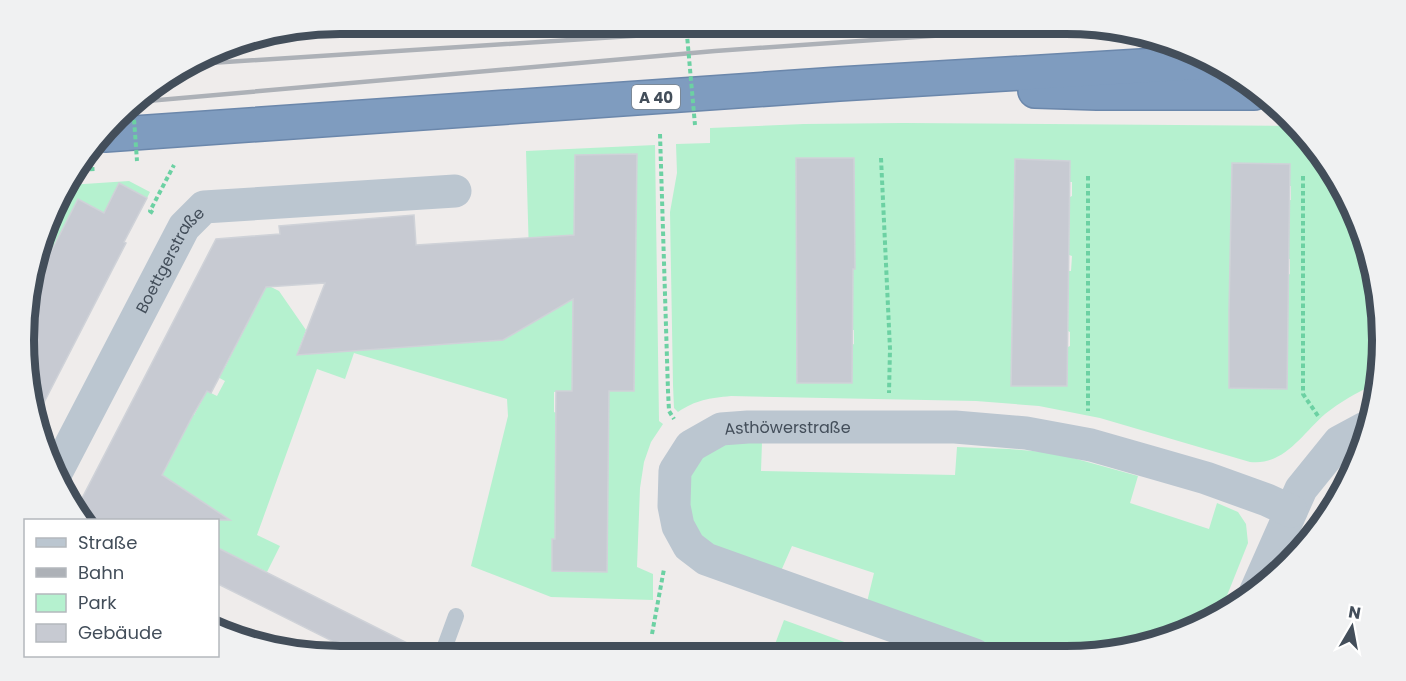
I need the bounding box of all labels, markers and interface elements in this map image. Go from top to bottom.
road number: A 40 [632,85,680,109]
street label: Boettgerstraße [130,201,210,317]
street label: Asthöwerstraße [724,415,851,440]
legend [24,519,219,657]
text: Straße [78,530,137,555]
text: Bahn [78,560,124,585]
text: Park [78,590,117,615]
north arrow [1322,597,1382,657]
text: N [1347,600,1362,625]
text: Gebäude [78,620,162,645]

